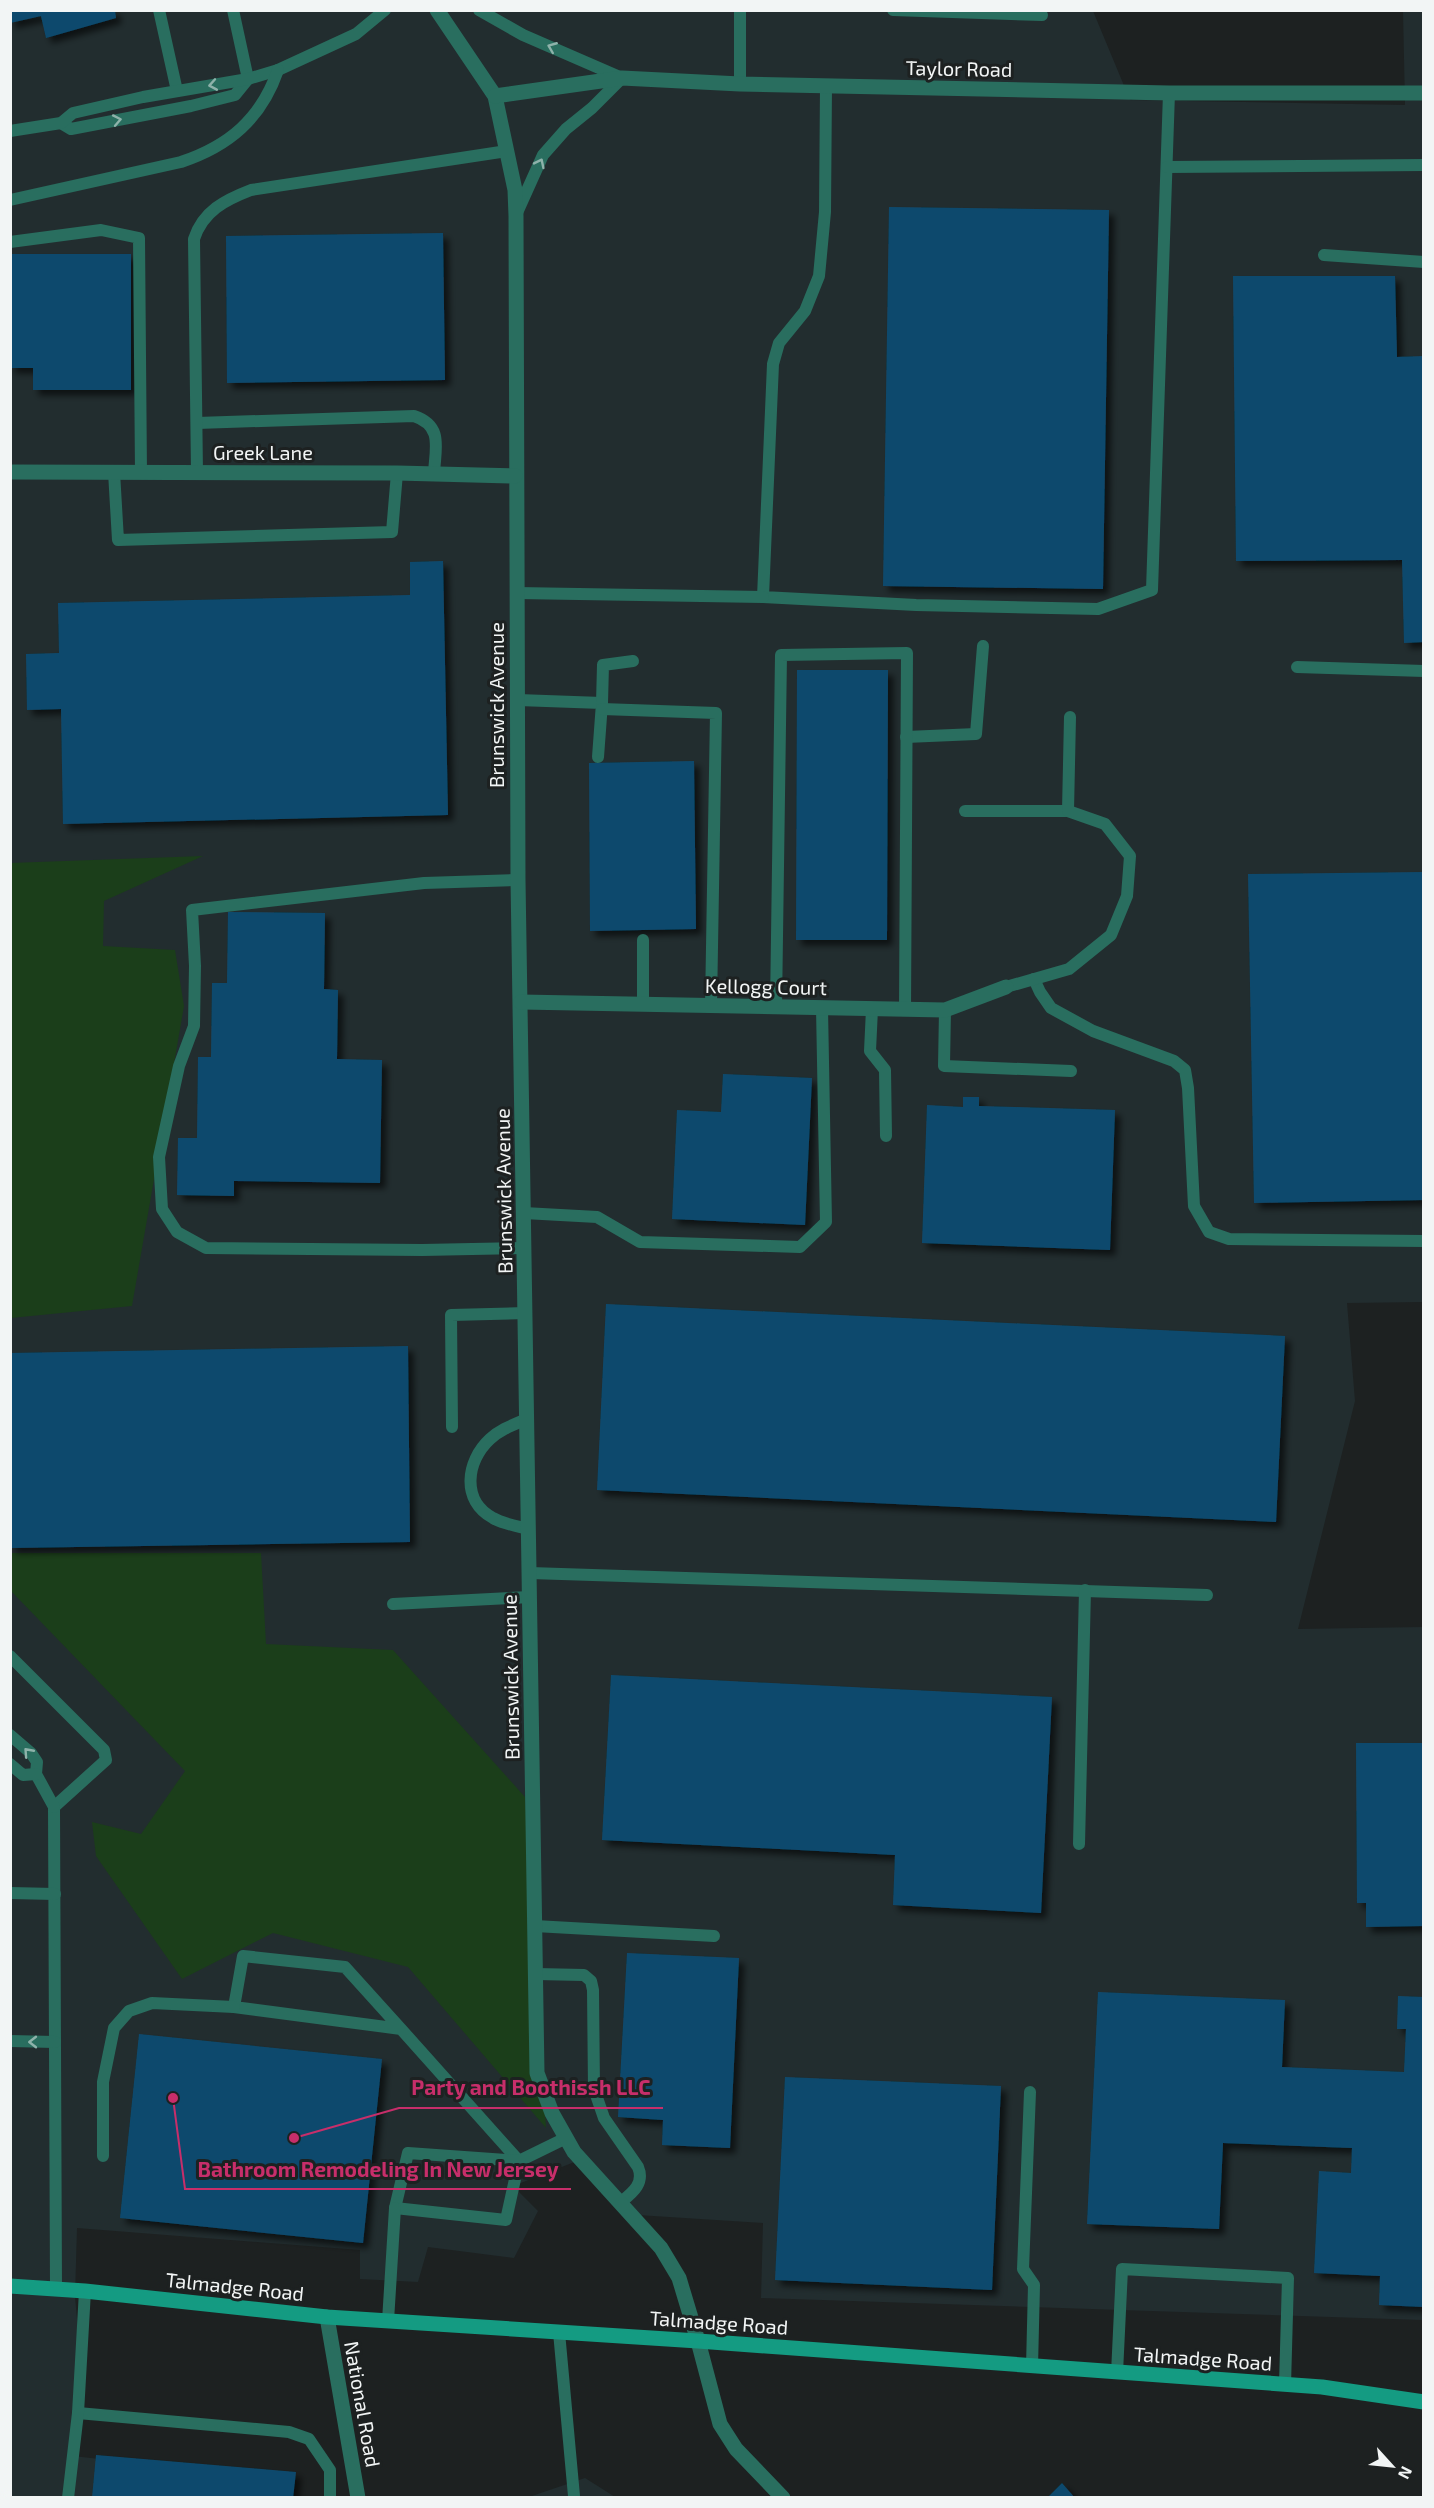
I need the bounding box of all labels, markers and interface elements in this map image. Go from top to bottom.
one-way arrow [548,42,559,54]
street label: Taylor Road [905,55,1013,81]
one-way arrow [208,78,218,91]
one-way arrow [112,114,122,127]
one-way arrow [533,158,544,169]
street label: Greek Lane [213,440,313,464]
street label: Brunswick Avenue [484,622,508,788]
street label: Kellogg Court [705,973,828,999]
street label: Brunswick Avenue [490,1108,516,1274]
street label: Brunswick Avenue [497,1594,523,1760]
one-way arrow [24,1749,35,1759]
one-way arrow [28,2035,37,2048]
callout: Party and Boothissh LLC [399,2069,663,2108]
text: Party and Boothissh LLC [411,2074,651,2100]
callout: Bathroom Remodeling In New Jersey [185,2150,571,2189]
text: Bathroom Remodeling In New Jersey [197,2156,559,2182]
street label: Talmadge Road [165,2267,305,2305]
street label: Talmadge Road [649,2305,789,2339]
street label: National Road [340,2339,386,2469]
street label: Talmadge Road [1133,2341,1273,2375]
north arrow [1362,2436,1422,2496]
text: N [1395,2464,1417,2483]

